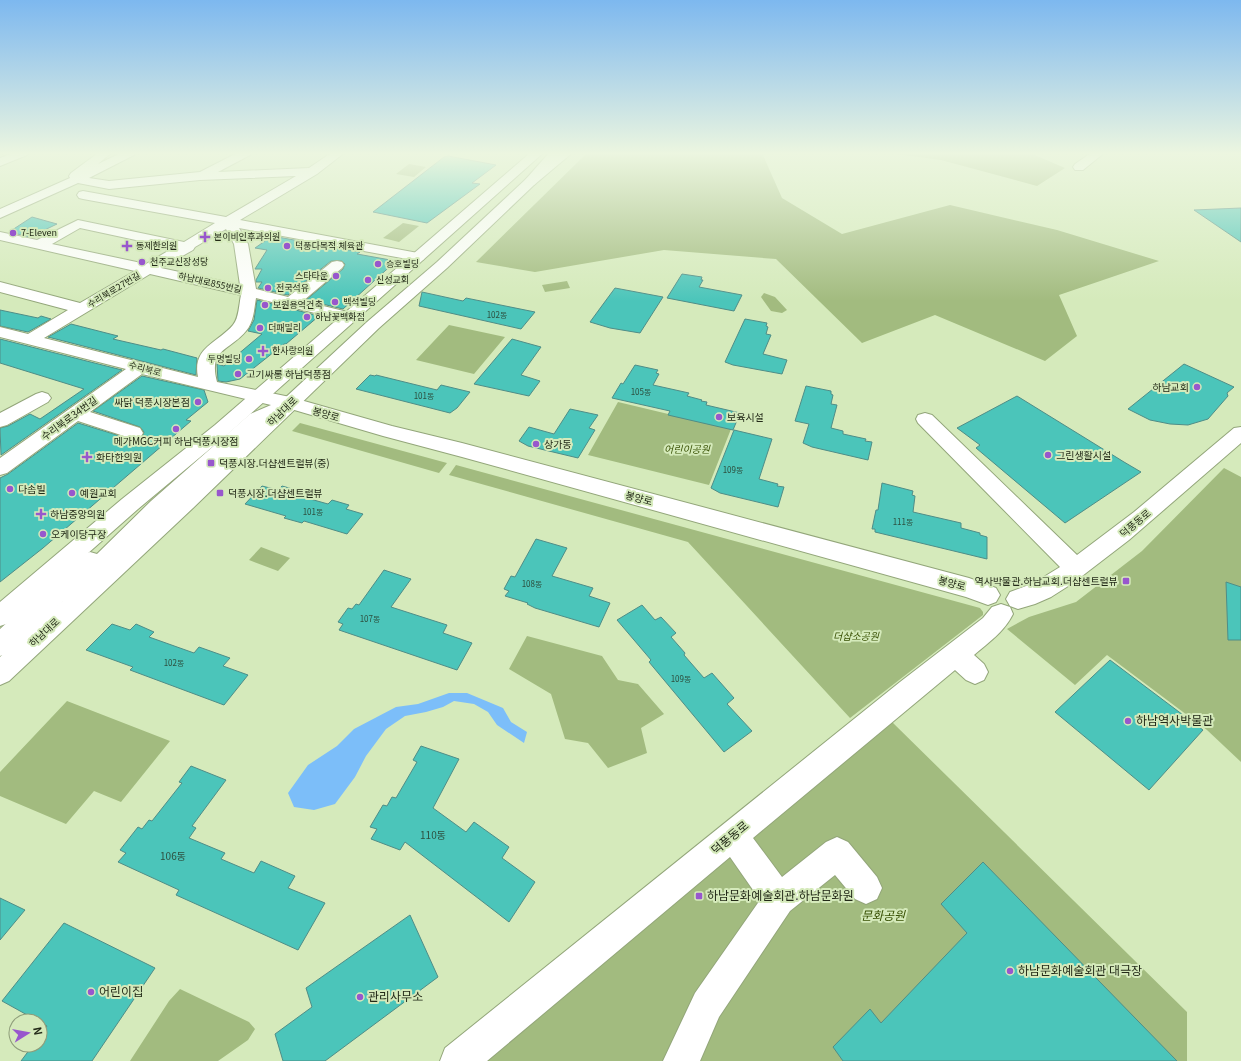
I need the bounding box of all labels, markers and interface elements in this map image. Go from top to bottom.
place label: 7-Eleven [21,226,57,239]
marker: 7-Eleven [8,228,18,238]
place label: 본이비인후과의원 [214,230,280,243]
marker: 본이비인후과의원 [199,231,211,243]
place label: 동제한의원 [136,239,177,252]
place label: 덕풍다목적 체육관 [295,239,364,252]
marker: 동제한의원 [121,240,133,252]
marker: 덕풍다목적 체육관 [282,241,292,251]
place label: 천주교신장성당 [150,255,209,268]
marker: 천주교신장성당 [137,257,147,267]
place label: 승호빌딩 [386,257,419,270]
marker: 승호빌딩 [373,259,383,269]
street label: 수리북로27번길 [85,269,143,311]
street label: 하남대로855번길 [177,269,243,296]
place label: 스타타운 [295,269,329,282]
marker: 스타타운 [331,271,341,281]
place label: 신성교회 [376,273,409,286]
marker: 신성교회 [363,275,373,285]
place label: 전국석유 [276,281,309,294]
marker: 전국석유 [263,283,273,293]
place label: 백석빌딩 [343,295,376,308]
marker: 백석빌딩 [330,297,340,307]
place label: 보원용역건축 [273,298,323,311]
marker: 보원용역건축 [260,300,270,310]
house number: 102동 [487,309,507,320]
place label: 하남꽃백화점 [315,310,365,323]
marker: 하남꽃백화점 [302,312,312,322]
place label: 더패밀리 [268,321,301,334]
marker: 더패밀리 [255,323,265,333]
place label: 한사랑의원 [272,344,313,357]
marker: 한사랑의원 [257,345,269,357]
place label: 두명빌딩 [208,352,241,365]
marker: 두명빌딩 [244,354,254,364]
street label: 수리북로 [127,358,163,379]
place label: 고기싸롱 하남덕풍점 [246,366,331,381]
marker: 고기싸롱 하남덕풍점 [233,369,243,379]
place label: 하남교회 [1152,379,1189,394]
marker: 하남교회 [1192,382,1202,392]
house number: 105동 [631,386,651,397]
house number: 101동 [414,390,434,401]
street label: 수리북로34번길 [37,392,100,443]
street label: 하남대로 [263,392,300,429]
place label: 싸닭 덕풍시장본점 [114,394,190,409]
marker: 싸닭 덕풍시장본점 [193,397,203,407]
street label: 봉양로 [311,403,341,425]
place label: 보육시설 [727,409,764,424]
marker: 보육시설 [714,412,724,422]
marker: 메가MGC커피 하남덕풍시장점 [171,424,181,434]
place label: 메가MGC커피 하남덕풍시장점 [114,433,238,448]
place label: 상가동 [544,436,572,451]
marker: 상가동 [531,439,541,449]
park label: 어린이공원 [664,441,711,456]
place label: 그린생활시설 [1056,447,1111,462]
place label: 화타한의원 [96,449,142,464]
marker: 그린생활시설 [1043,450,1053,460]
marker: 화타한의원 [81,451,93,463]
place label: 덕풍시장.더샵센트럴뷰(중) [219,455,330,470]
marker: 덕풍시장.더샵센트럴뷰(중) [206,458,216,468]
house number: 109동 [723,464,743,475]
place label: 다솜빌 [18,481,46,496]
marker: 다솜빌 [5,484,15,494]
place label: 예원교회 [80,485,117,500]
place label: 덕풍시장.더샵센트럴뷰 [228,485,323,500]
street label: 봉양로 [624,487,654,508]
marker: 예원교회 [67,488,77,498]
marker: 덕풍시장.더샵센트럴뷰 [215,488,225,498]
street label: 덕풍동로 [1116,505,1154,540]
place label: 하남중앙의원 [50,506,105,521]
house number: 101동 [303,506,323,517]
marker: 하남중앙의원 [35,508,47,520]
house number: 111동 [893,516,913,527]
place label: 오케이당구장 [51,526,106,541]
marker: 오케이당구장 [38,529,48,539]
street label: 봉양로 [937,572,967,593]
place label: 역사박물관.하남교회.더샵센트럴뷰 [974,573,1118,588]
marker: 역사박물관.하남교회.더샵센트럴뷰 [1121,576,1131,586]
house number: 108동 [522,578,542,589]
house number: 107동 [360,613,380,624]
street label: 하남대로 [25,614,62,650]
park label: 더샵소공원 [833,628,880,643]
house number: 102동 [164,657,184,668]
house number: 109동 [671,673,691,684]
place label: 하남역사박물관 [1136,711,1213,728]
marker: 하남역사박물관 [1123,716,1133,726]
street label: 덕풍동로 [707,816,751,858]
house number: 110동 [420,827,446,842]
house number: 106동 [160,848,186,863]
place label: 하남문화예술회관.하남문화원 [707,886,854,903]
marker: 하남문화예술회관.하남문화원 [694,891,704,901]
park label: 문화공원 [861,906,906,923]
place label: 하남문화예술회관 대극장 [1018,961,1142,978]
marker: 하남문화예술회관 대극장 [1005,966,1015,976]
place label: 어린이집 [99,982,143,999]
marker: 어린이집 [86,987,96,997]
place label: 관리사무소 [368,987,423,1004]
marker: 관리사무소 [355,992,365,1002]
north arrow [8,1013,48,1053]
text: N [30,1025,47,1036]

